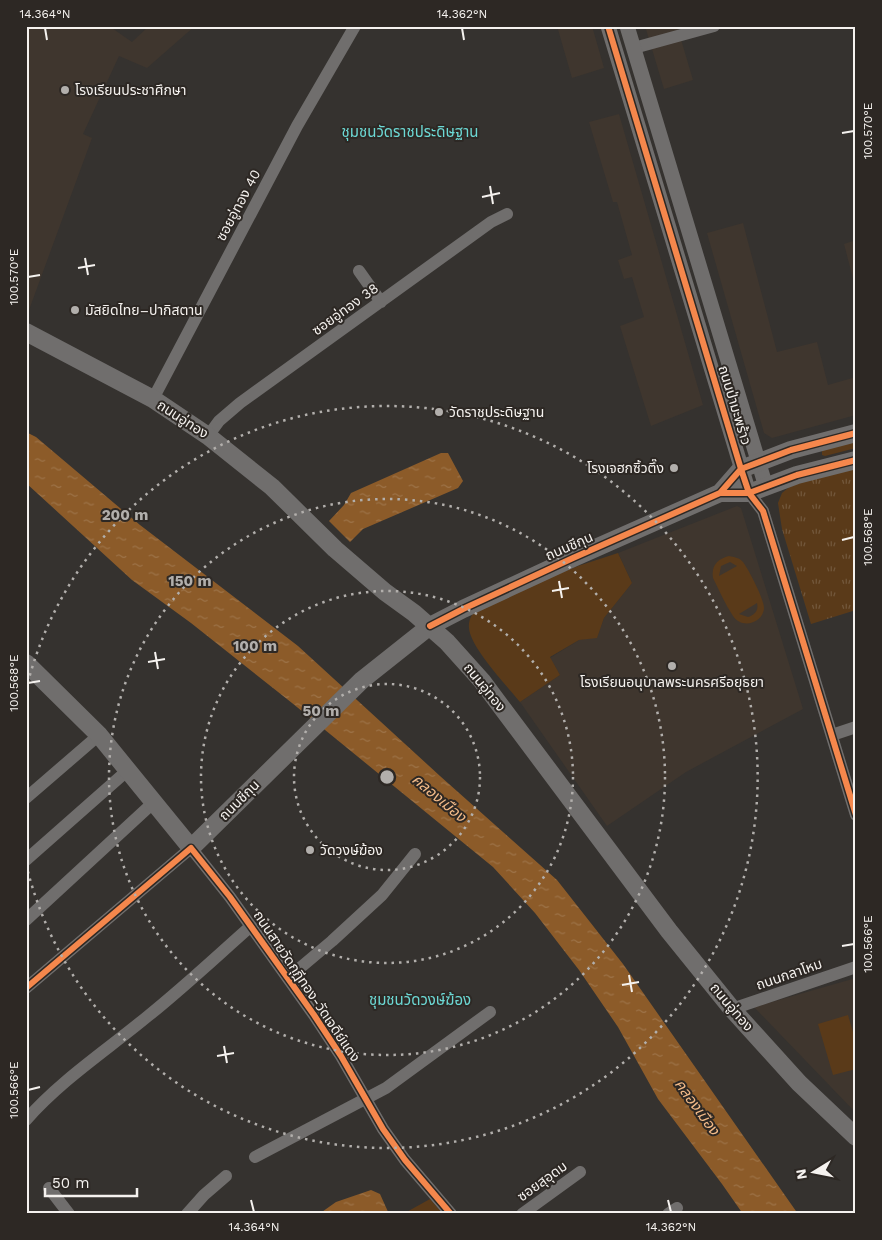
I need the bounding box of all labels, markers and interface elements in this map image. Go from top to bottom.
text: 14.364°N [19,7,71,21]
text: 14.362°N [437,7,487,21]
place label: โรงเรียนประชาศึกษา [75,82,187,98]
marker: โรงเรียนประชาศึกษา [59,84,71,96]
text: 100.570°E [861,102,875,159]
district label: ชุมชนวัดราชประดิษฐาน [342,123,478,141]
street label: ซอยอู่ทอง 40 [213,167,264,244]
text: 100.570°E [7,248,21,305]
street label: ซอยอู่ทอง 38 [309,280,382,339]
place label: มัสยิดไทย–ปากิสตาน [85,302,203,318]
marker: มัสยิดไทย–ปากิสตาน [69,304,81,316]
street label: ถนนป่ามะพร้าว [715,363,755,447]
street label: ถนนอู่ทอง [154,397,212,442]
place label: วัดราชประดิษฐาน [449,404,544,420]
marker: วัดราชประดิษฐาน [433,406,445,418]
place label: โรงเจฮกซิ้วตึ๊ง [587,458,664,476]
marker: โรงเจฮกซิ้วตึ๊ง [668,462,680,474]
text: 200 m [102,506,148,524]
text: 100.568°E [861,508,875,566]
street label: ถนนชีกุน [543,528,596,564]
text: 150 m [168,572,212,590]
text: 100 m [233,637,277,655]
text: 100.568°E [7,654,21,712]
street label: ถนนอู่ทอง [460,660,509,715]
marker: โรงเรียนอนุบาลพระนครศรีอยุธยา [666,660,678,672]
place label: โรงเรียนอนุบาลพระนครศรีอยุธยา [580,674,764,691]
text: 50 m [303,702,339,720]
centre of rings [378,768,396,786]
water label: คลองเมือง [408,770,470,826]
street label: ถนนชีกุน [216,777,263,824]
place label: วัดวงษ์ฆ้อง [320,842,383,858]
marker: วัดวงษ์ฆ้อง [304,844,316,856]
street label: ถนนสายวัดกุฎีทอง-วัดเจดีย์แดง [250,907,364,1065]
text: 100.566°E [861,915,875,973]
street label: ถนนกลาโหม [754,955,824,993]
street label: ถนนอู่ทอง [707,980,757,1035]
district label: ชุมชนวัดวงษ์ฆ้อง [369,991,471,1009]
text: 100.566°E [7,1061,21,1119]
water label: คลองเมือง [671,1076,724,1139]
north arrow [790,1148,840,1198]
street label: ซอยสุอุดม [514,1158,571,1205]
scale bar [45,1165,138,1197]
text: N [792,1168,810,1181]
text: 50 m [52,1174,89,1192]
text: 14.364°N [228,1220,280,1234]
text: 14.362°N [646,1220,696,1234]

